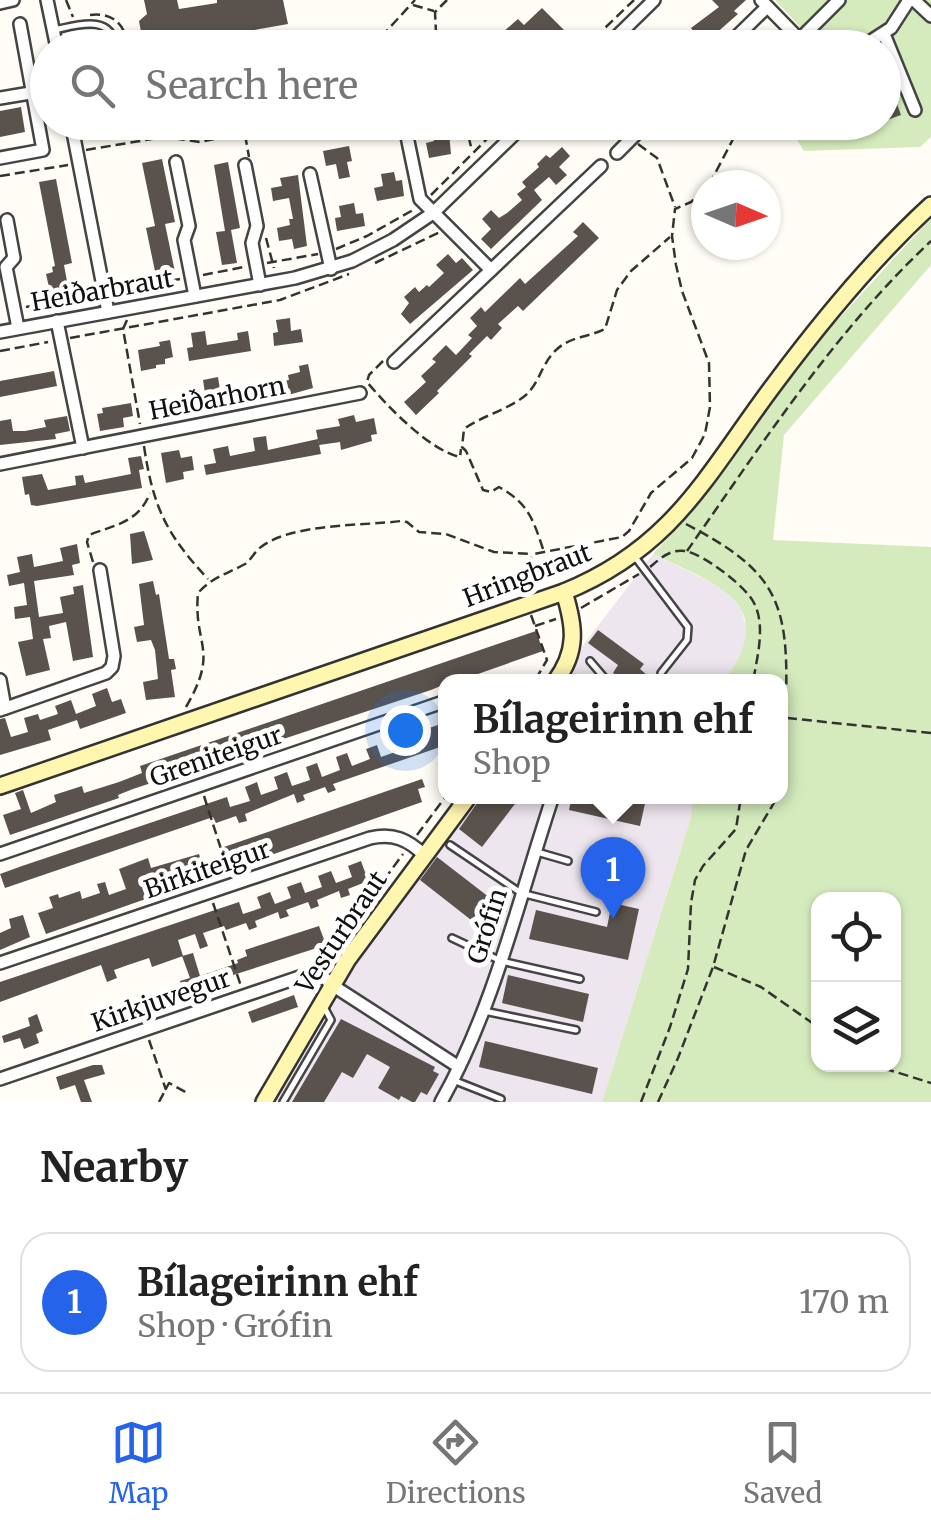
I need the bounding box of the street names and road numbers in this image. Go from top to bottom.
street label: Heiðarbraut [28,262,176,318]
street label: Heiðarhorn [146,369,288,427]
street label: Hringbraut [458,536,596,614]
street label: Greniteigur [146,718,286,794]
street label: Birkiteigur [140,833,274,905]
street label: Vesturbraut [288,864,394,1000]
street label: Grófin [460,884,514,968]
street label: Kirkjuvegur [87,961,235,1039]

